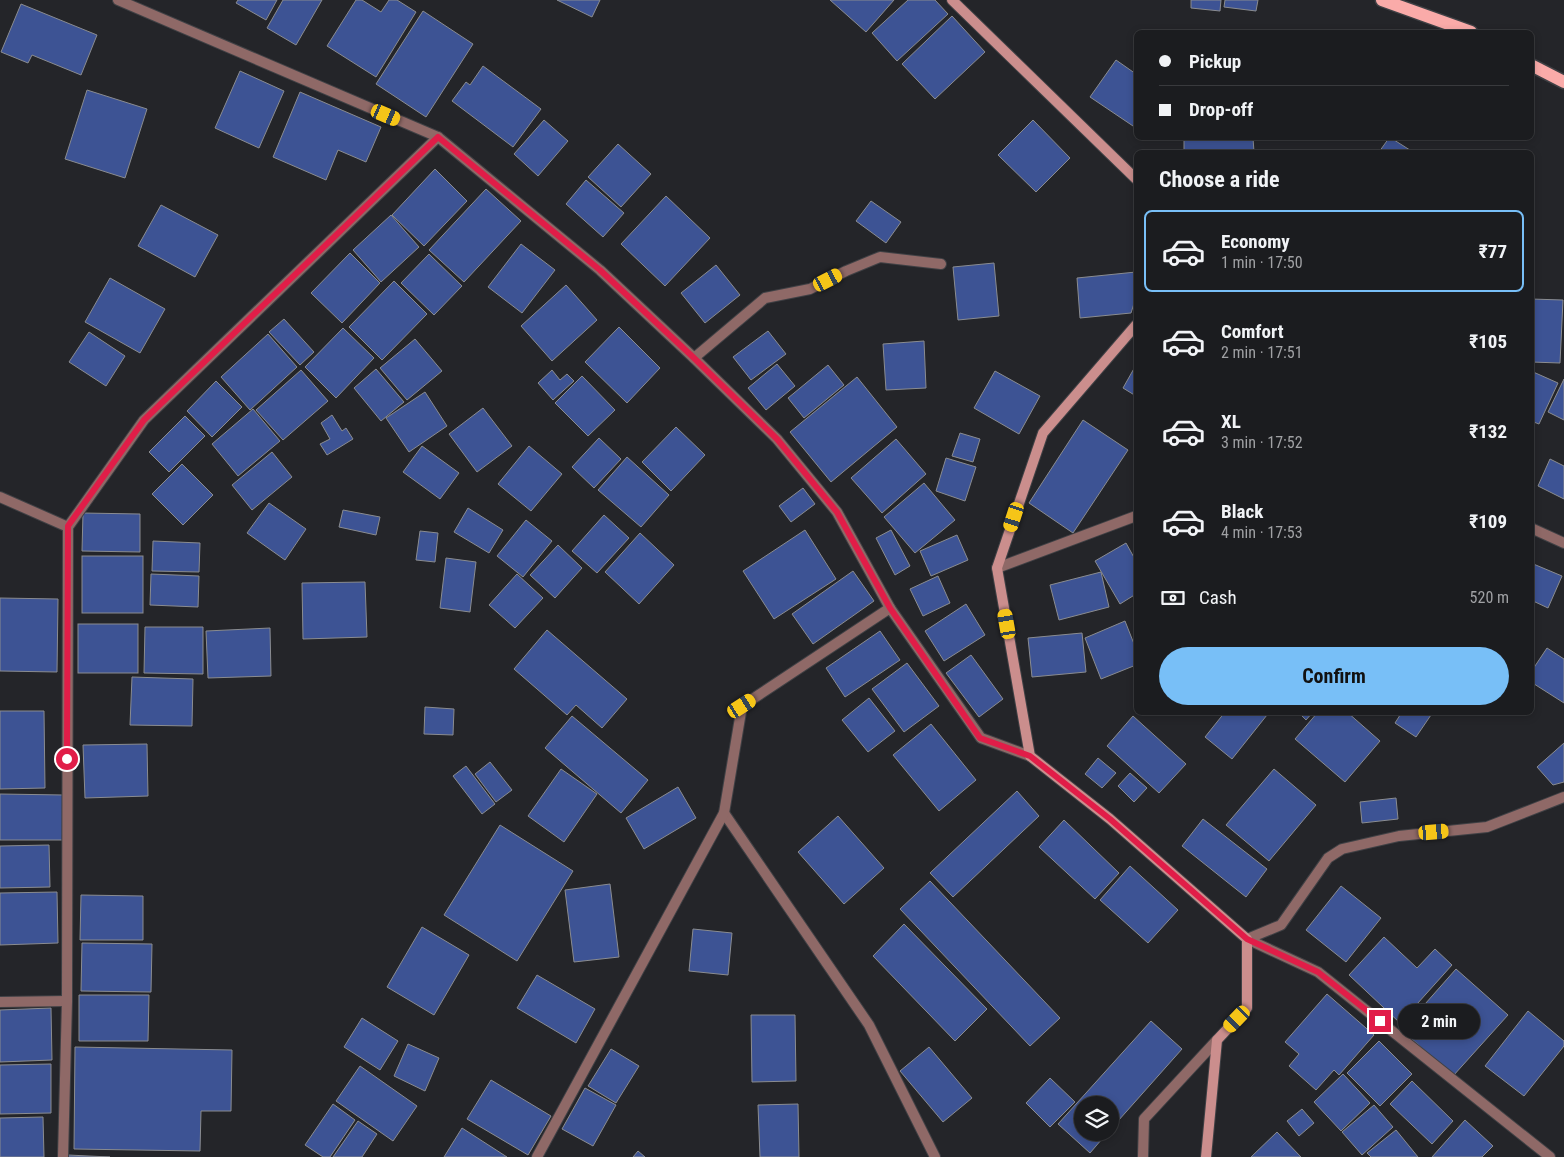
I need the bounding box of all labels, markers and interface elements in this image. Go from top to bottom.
text: Pickup [1189,50,1241,73]
text: Drop-off [1189,98,1253,121]
car [369,102,402,128]
text: Choose a ride [1159,167,1280,192]
icon: car [1161,229,1206,274]
text: Economy [1221,230,1290,253]
text: ₹77 [1479,240,1507,263]
text: 1 min · 17:50 [1221,253,1303,272]
car [811,267,844,293]
icon: car [1161,319,1206,364]
text: Comfort [1221,320,1284,343]
text: ₹105 [1469,330,1507,353]
text: 2 min · 17:51 [1221,343,1303,362]
icon: car [1161,409,1206,454]
text: XL [1221,410,1241,433]
text: ₹132 [1469,420,1507,443]
text: 3 min · 17:52 [1221,433,1303,452]
icon: car [1161,499,1206,544]
car [1002,500,1025,534]
text: Black [1221,500,1263,523]
text: ₹109 [1469,510,1507,533]
text: 4 min · 17:53 [1221,523,1303,542]
icon: cash [1159,584,1187,612]
text: Cash [1199,586,1237,609]
text: 520 m [1470,588,1509,607]
car [997,608,1016,640]
button: Confirm [1159,647,1509,705]
car [725,692,758,720]
route start [56,748,78,770]
car [1418,823,1449,841]
car [1221,1003,1252,1035]
callout: 2 min [1398,1004,1480,1038]
route end [1369,1010,1391,1032]
text: 2 min [1421,1012,1457,1031]
map controls [1074,1096,1119,1141]
button: layers [1074,1096,1119,1141]

